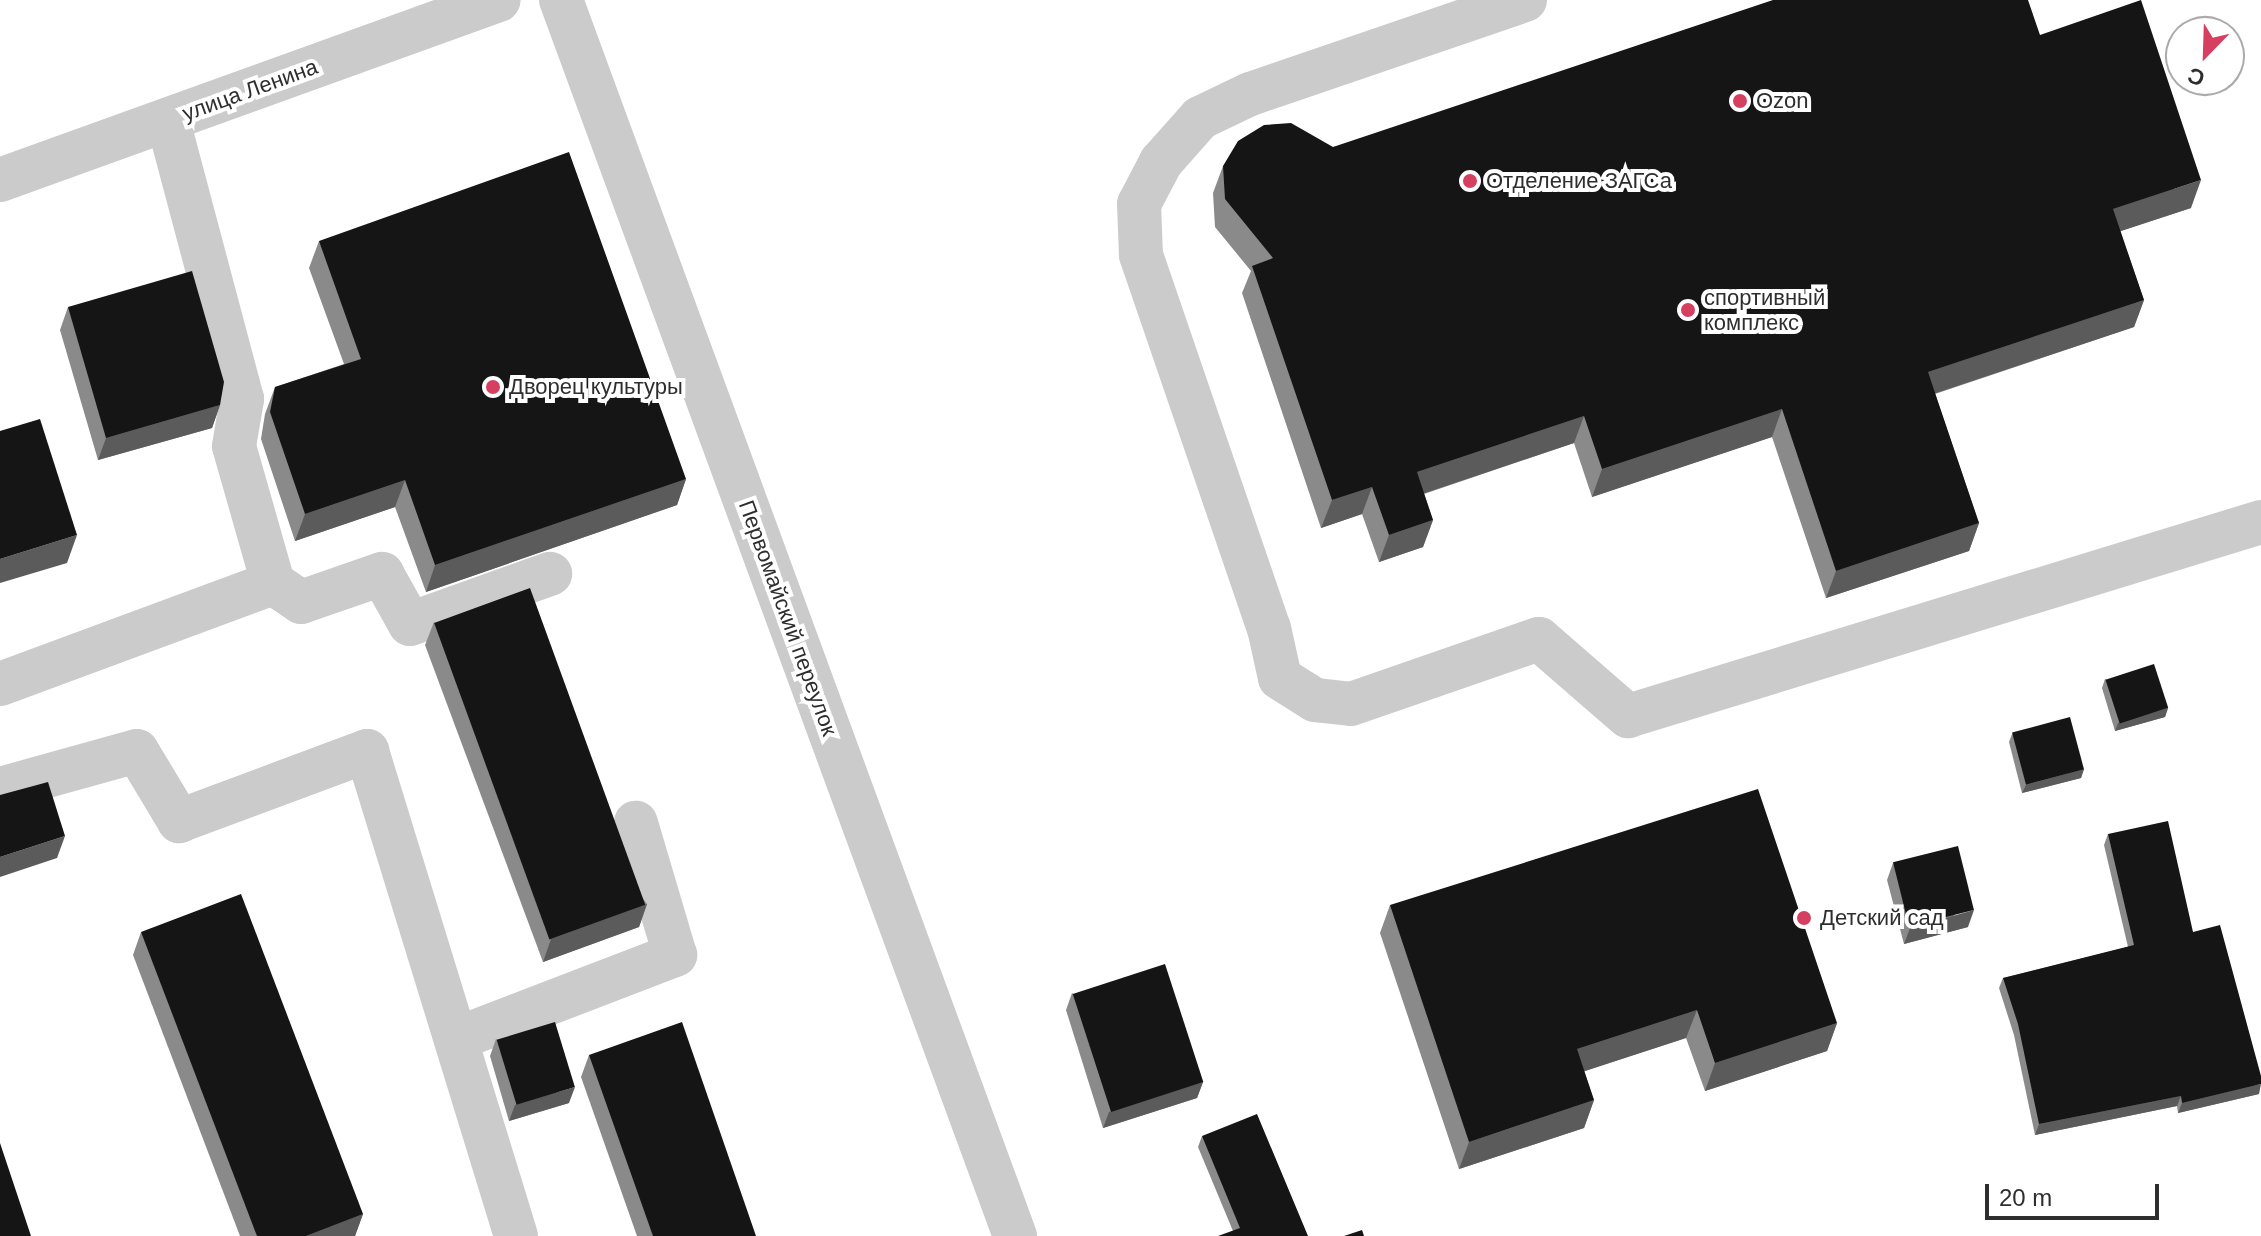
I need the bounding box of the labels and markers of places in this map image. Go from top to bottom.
place label: Ozon [1756,88,1809,114]
marker: Ozon [1731,92,1749,110]
place label: Отделение ЗАГСа [1486,168,1672,194]
marker: Отделение ЗАГСа [1461,172,1479,190]
place label: спортивный комплекс [1704,284,1825,336]
marker: спортивный комплекс [1679,301,1697,319]
place label: Дворец культуры [509,374,683,400]
marker: Дворец культуры [484,378,502,396]
place label: Детский сад [1820,905,1944,931]
marker: Детский сад [1795,909,1813,927]

